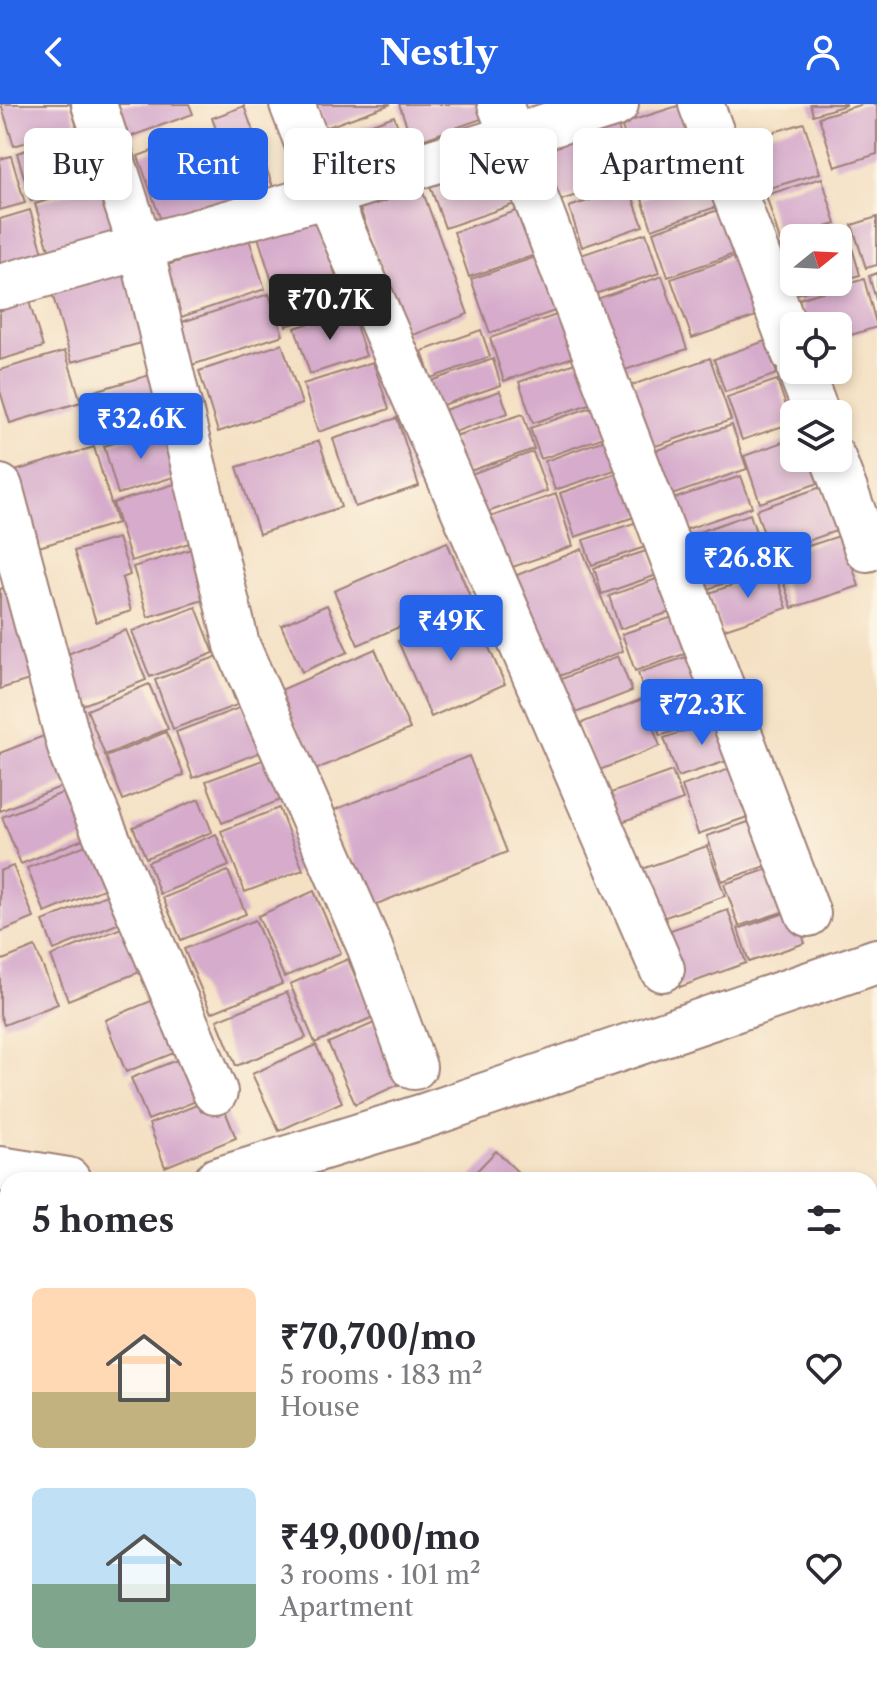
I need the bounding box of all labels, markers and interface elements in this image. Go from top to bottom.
icon: back [32,30,76,74]
text: Nestly [380,30,497,74]
icon: person [801,30,845,74]
chip: Buy [24,128,132,200]
chip: Rent [148,128,268,200]
chip: Filters [284,128,424,200]
chip: New [440,128,557,200]
chip: Apartment [573,128,773,200]
north arrow [780,224,852,296]
map controls [780,224,852,472]
pin: ₹70.7K [265,274,395,342]
text: ₹70.7K [287,284,373,316]
button: locate [780,312,852,384]
pin: ₹32.6K [76,393,206,461]
button: layers [780,400,852,472]
text: ₹32.6K [97,403,185,435]
pin: ₹26.8K [683,532,813,600]
text: ₹26.8K [703,542,793,574]
pin: ₹49K [404,595,498,663]
text: ₹49K [418,605,484,637]
pin: ₹72.3K [637,679,767,747]
text: ₹72.3K [659,689,745,721]
icon: filters [802,1198,846,1242]
text: 5 homes [32,1199,174,1241]
text: ₹70,700/mo [280,1316,476,1358]
icon: home [96,1320,192,1416]
icon: heart [802,1346,846,1390]
text: 5 rooms · 183 m² [280,1359,483,1391]
text: House [280,1391,360,1423]
text: ₹49,000/mo [280,1516,480,1558]
icon: home [96,1520,192,1616]
icon: heart [802,1546,846,1590]
text: 3 rooms · 101 m² [280,1559,481,1591]
text: Apartment [280,1591,413,1623]

